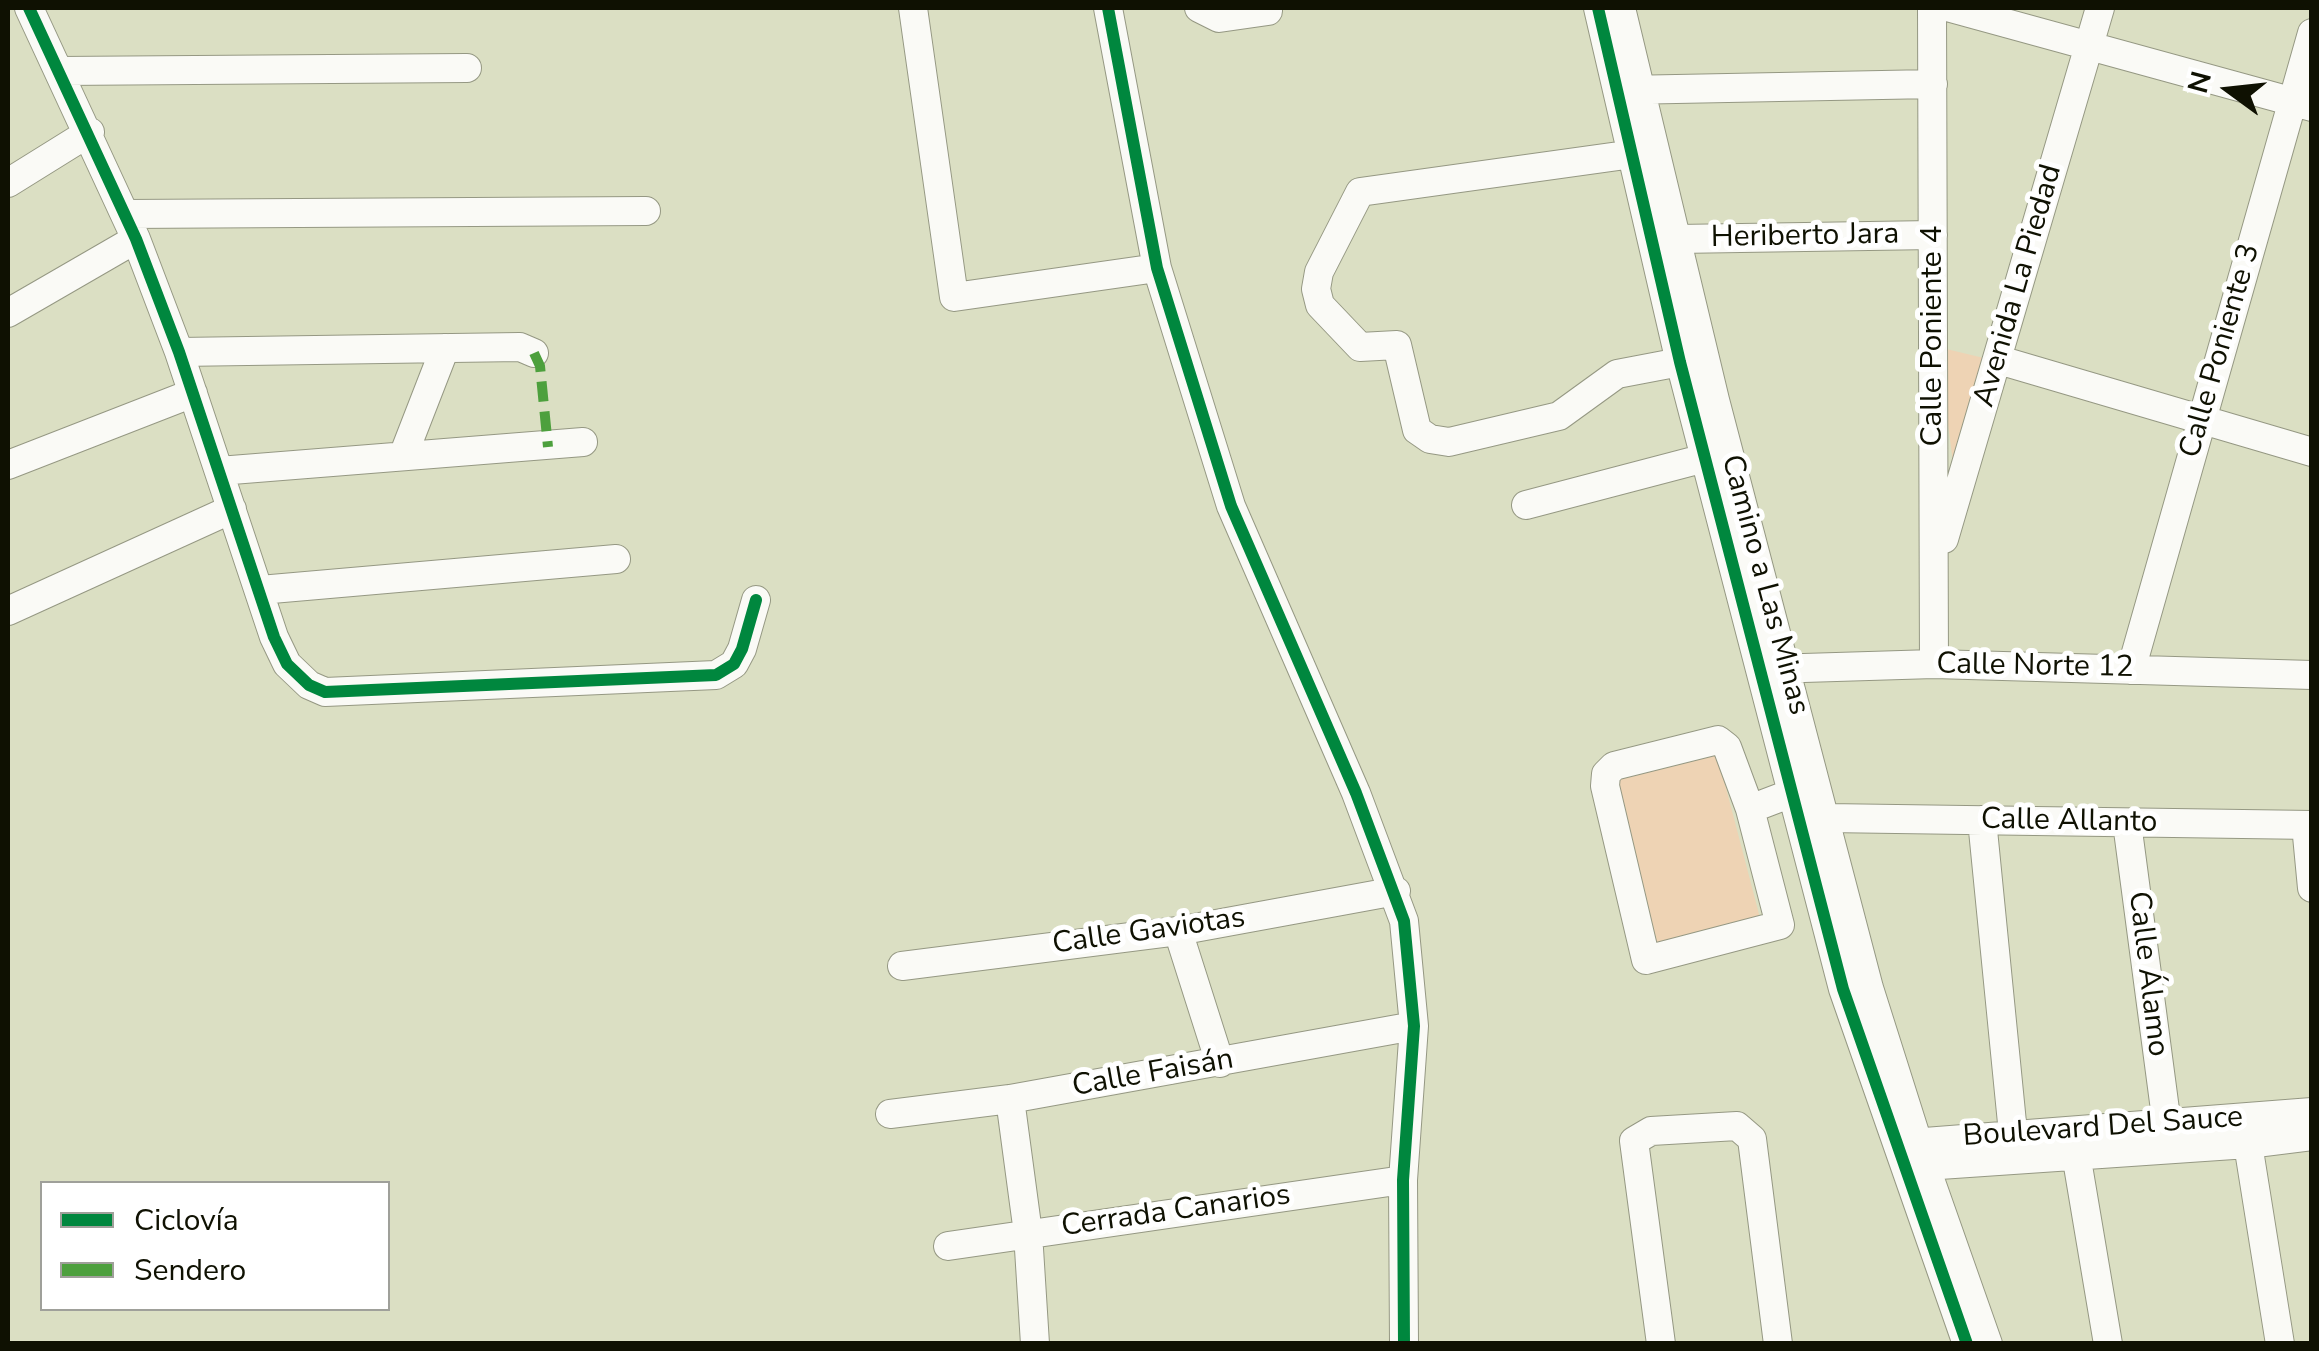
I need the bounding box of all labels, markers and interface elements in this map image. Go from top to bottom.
north arrow [2179,40,2279,140]
text: N [2179,67,2221,97]
street label: Avenida La Piedad [1967,161,2071,411]
street label: Heriberto Jara [1711,217,1899,257]
street label: Calle Poniente 4 [1916,226,1952,446]
street label: Calle Poniente 3 [2173,240,2269,462]
street label: Camino a Las Minas [1712,451,1816,719]
street label: Calle Norte 12 [1936,647,2134,687]
street label: Calle Allanto [1980,802,2158,842]
street label: Calle Álamo [2119,889,2175,1059]
street label: Calle Gaviotas [1050,901,1248,963]
street label: Calle Faisán [1070,1042,1236,1106]
street label: Boulevard Del Sauce [1962,1100,2244,1156]
street label: Cerrada Canarios [1059,1178,1293,1246]
legend [40,1181,390,1311]
text: Ciclovía [134,1200,239,1241]
text: Sendero [134,1250,246,1291]

